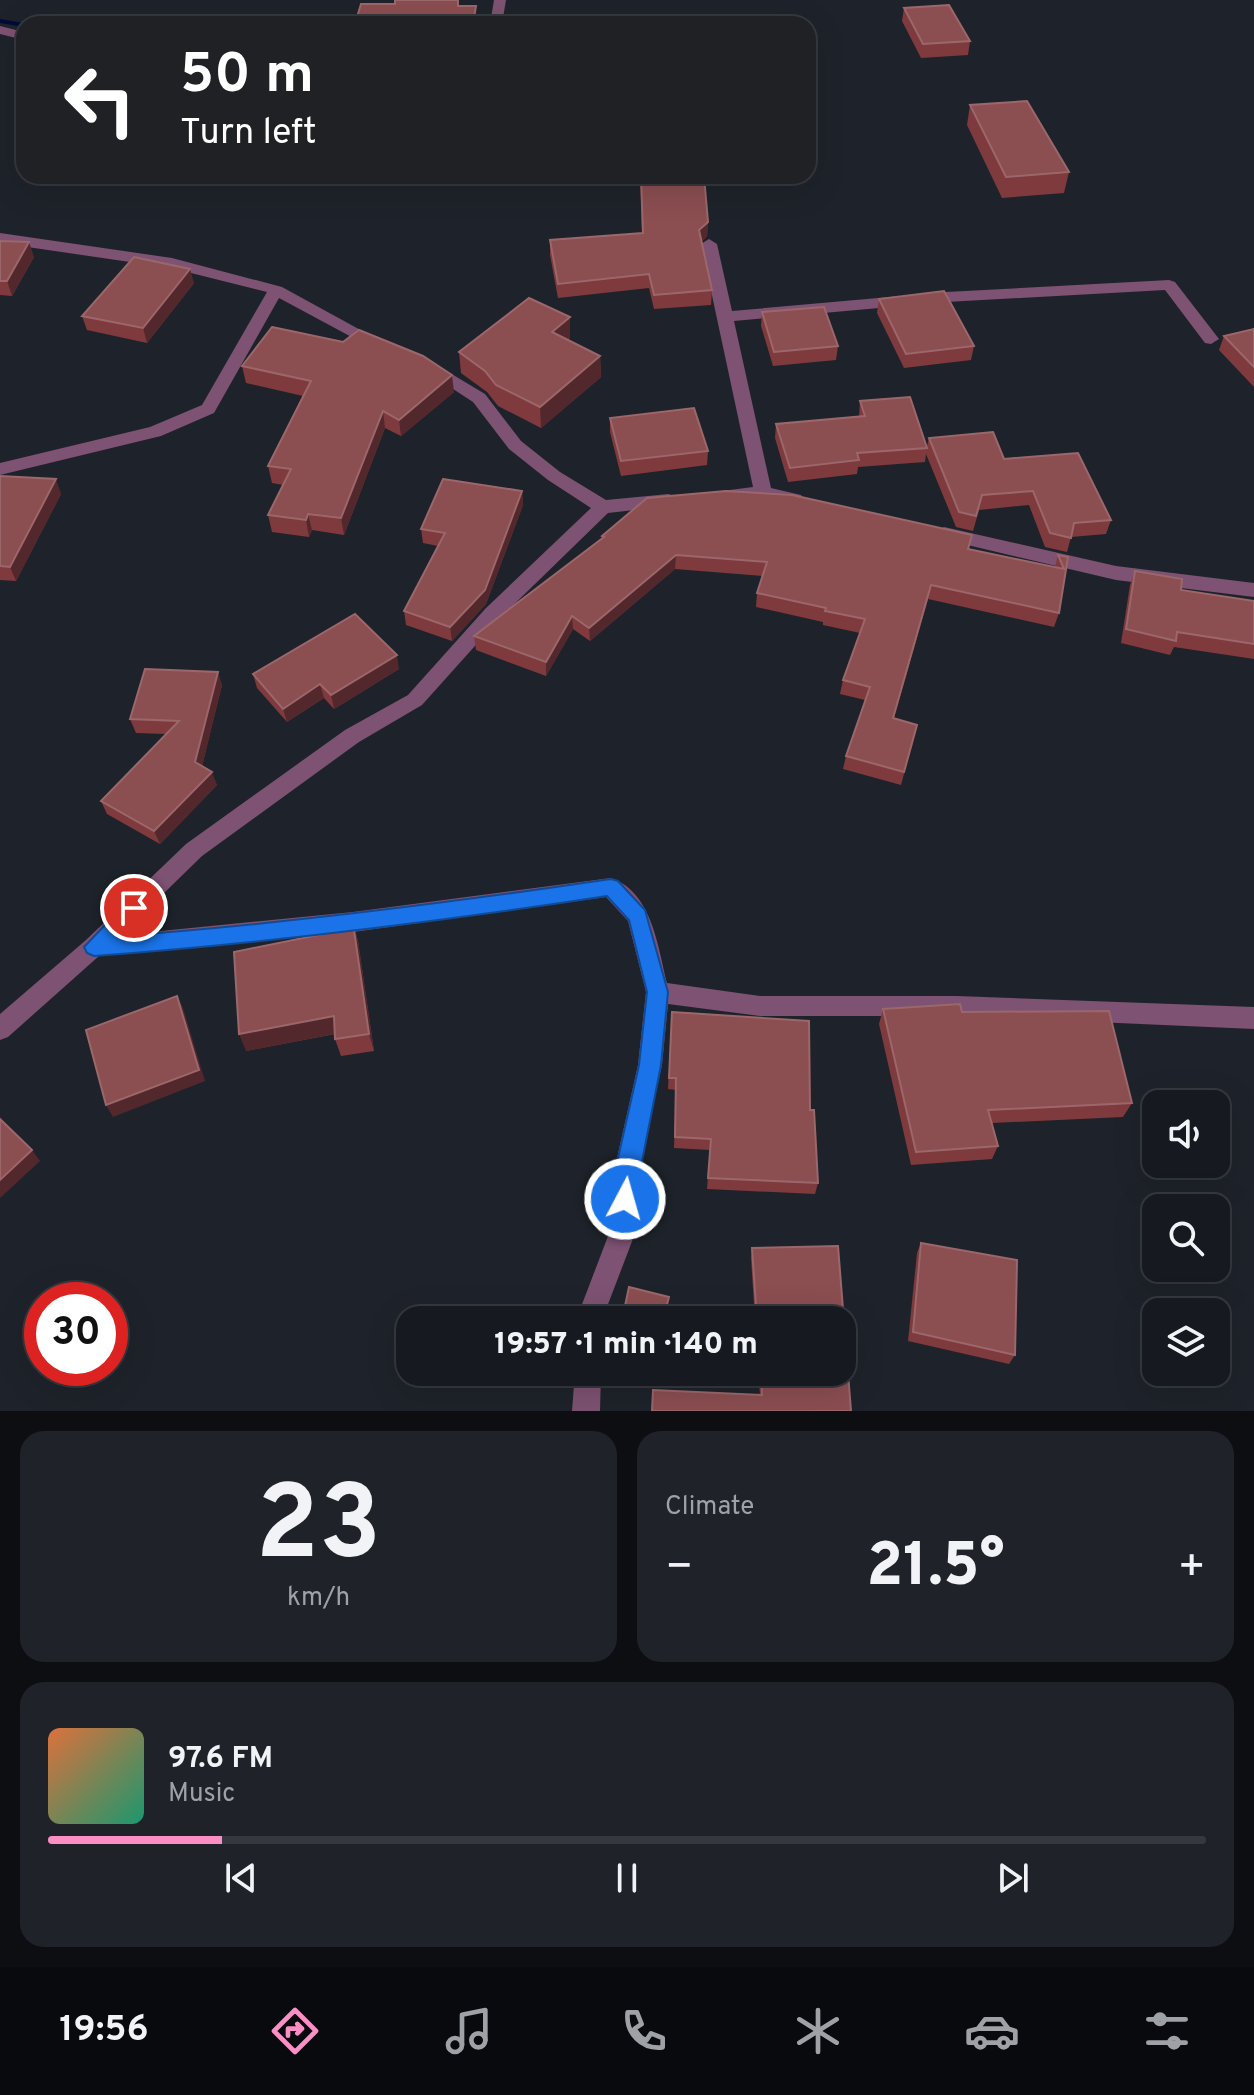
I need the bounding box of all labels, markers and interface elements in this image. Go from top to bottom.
text: 50 m [180,42,314,112]
icon: left [48,48,152,152]
text: Turn left [180,111,317,157]
pin [100,874,168,942]
icon: arrive [112,886,156,930]
map controls [1142,1090,1230,1386]
button: sound [1142,1090,1230,1178]
position arrow [583,1157,667,1241]
button: search [1142,1194,1230,1282]
speed limit sign: 30 [24,1282,128,1386]
button: layers [1142,1298,1230,1386]
text: 19:57 · 1 min · 140 m [494,1327,758,1364]
text: 23 [256,1464,381,1596]
text: Climate [665,1491,754,1524]
text: 21.5° [866,1531,1005,1607]
text: − [665,1541,693,1597]
text: + [1178,1541,1206,1597]
text: km/h [287,1582,350,1615]
text: 97.6 FM [168,1741,273,1778]
text: Music [168,1778,235,1811]
icon: previous [219,1856,263,1900]
icon: pause [605,1856,649,1900]
icon: next [991,1856,1035,1900]
icon: directions [267,2003,323,2059]
icon: music [441,2003,497,2059]
icon: phone [616,2003,672,2059]
icon: climate [790,2003,846,2059]
icon: car [964,2003,1020,2059]
icon: filters [1139,2003,1195,2059]
text: 19:56 [59,2008,149,2054]

